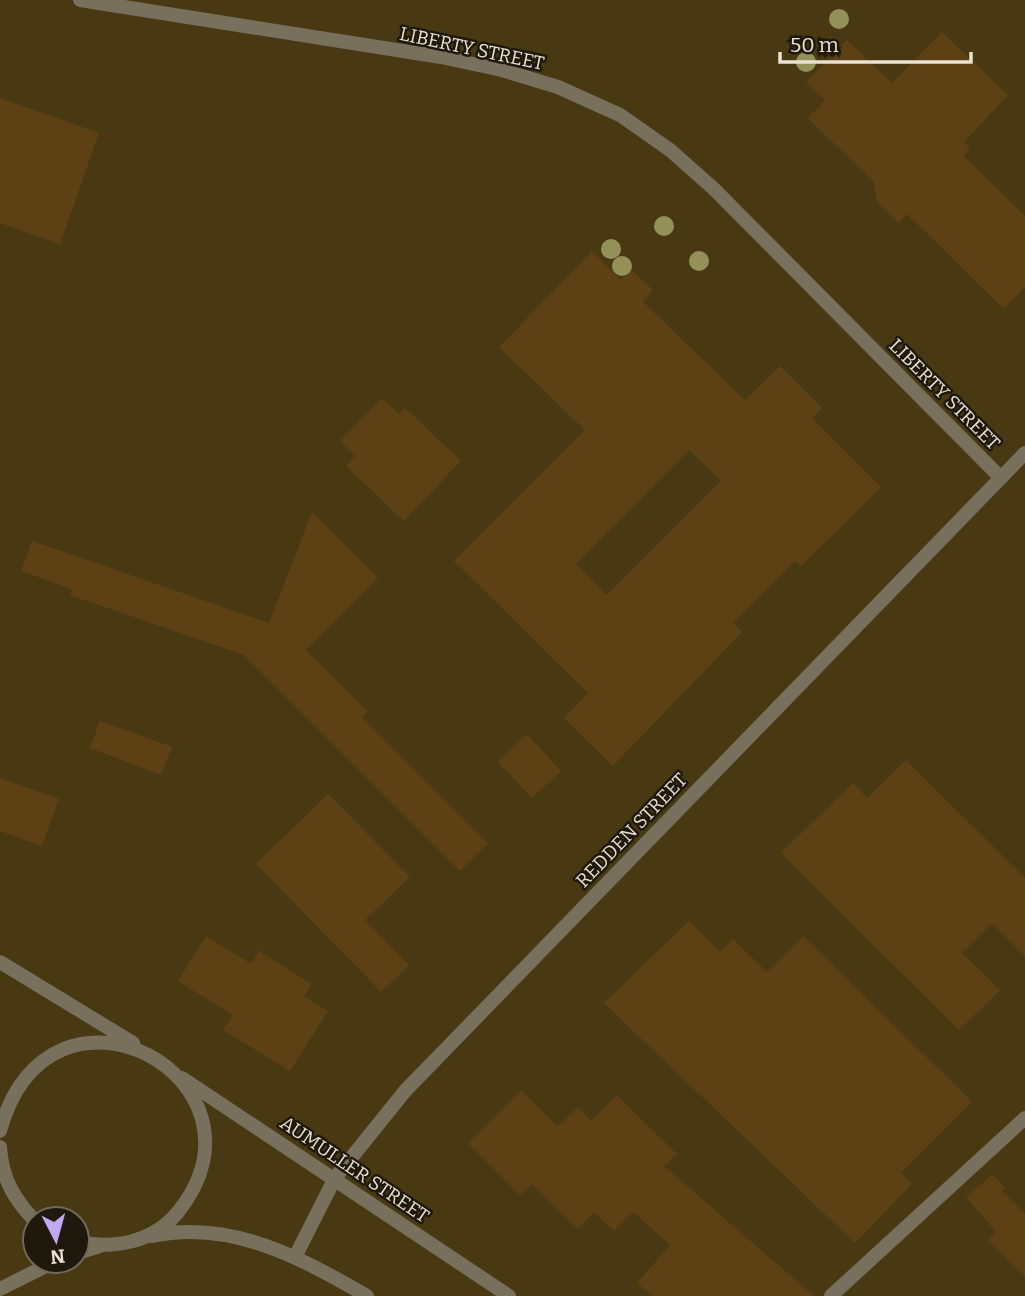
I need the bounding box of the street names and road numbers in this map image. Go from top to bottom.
street label: LIBERTY STREET [397,22,546,75]
street label: LIBERTY STREET [884,334,1005,455]
street label: REDDEN STREET [571,768,692,892]
street label: AUMULLER STREET [276,1111,433,1228]

